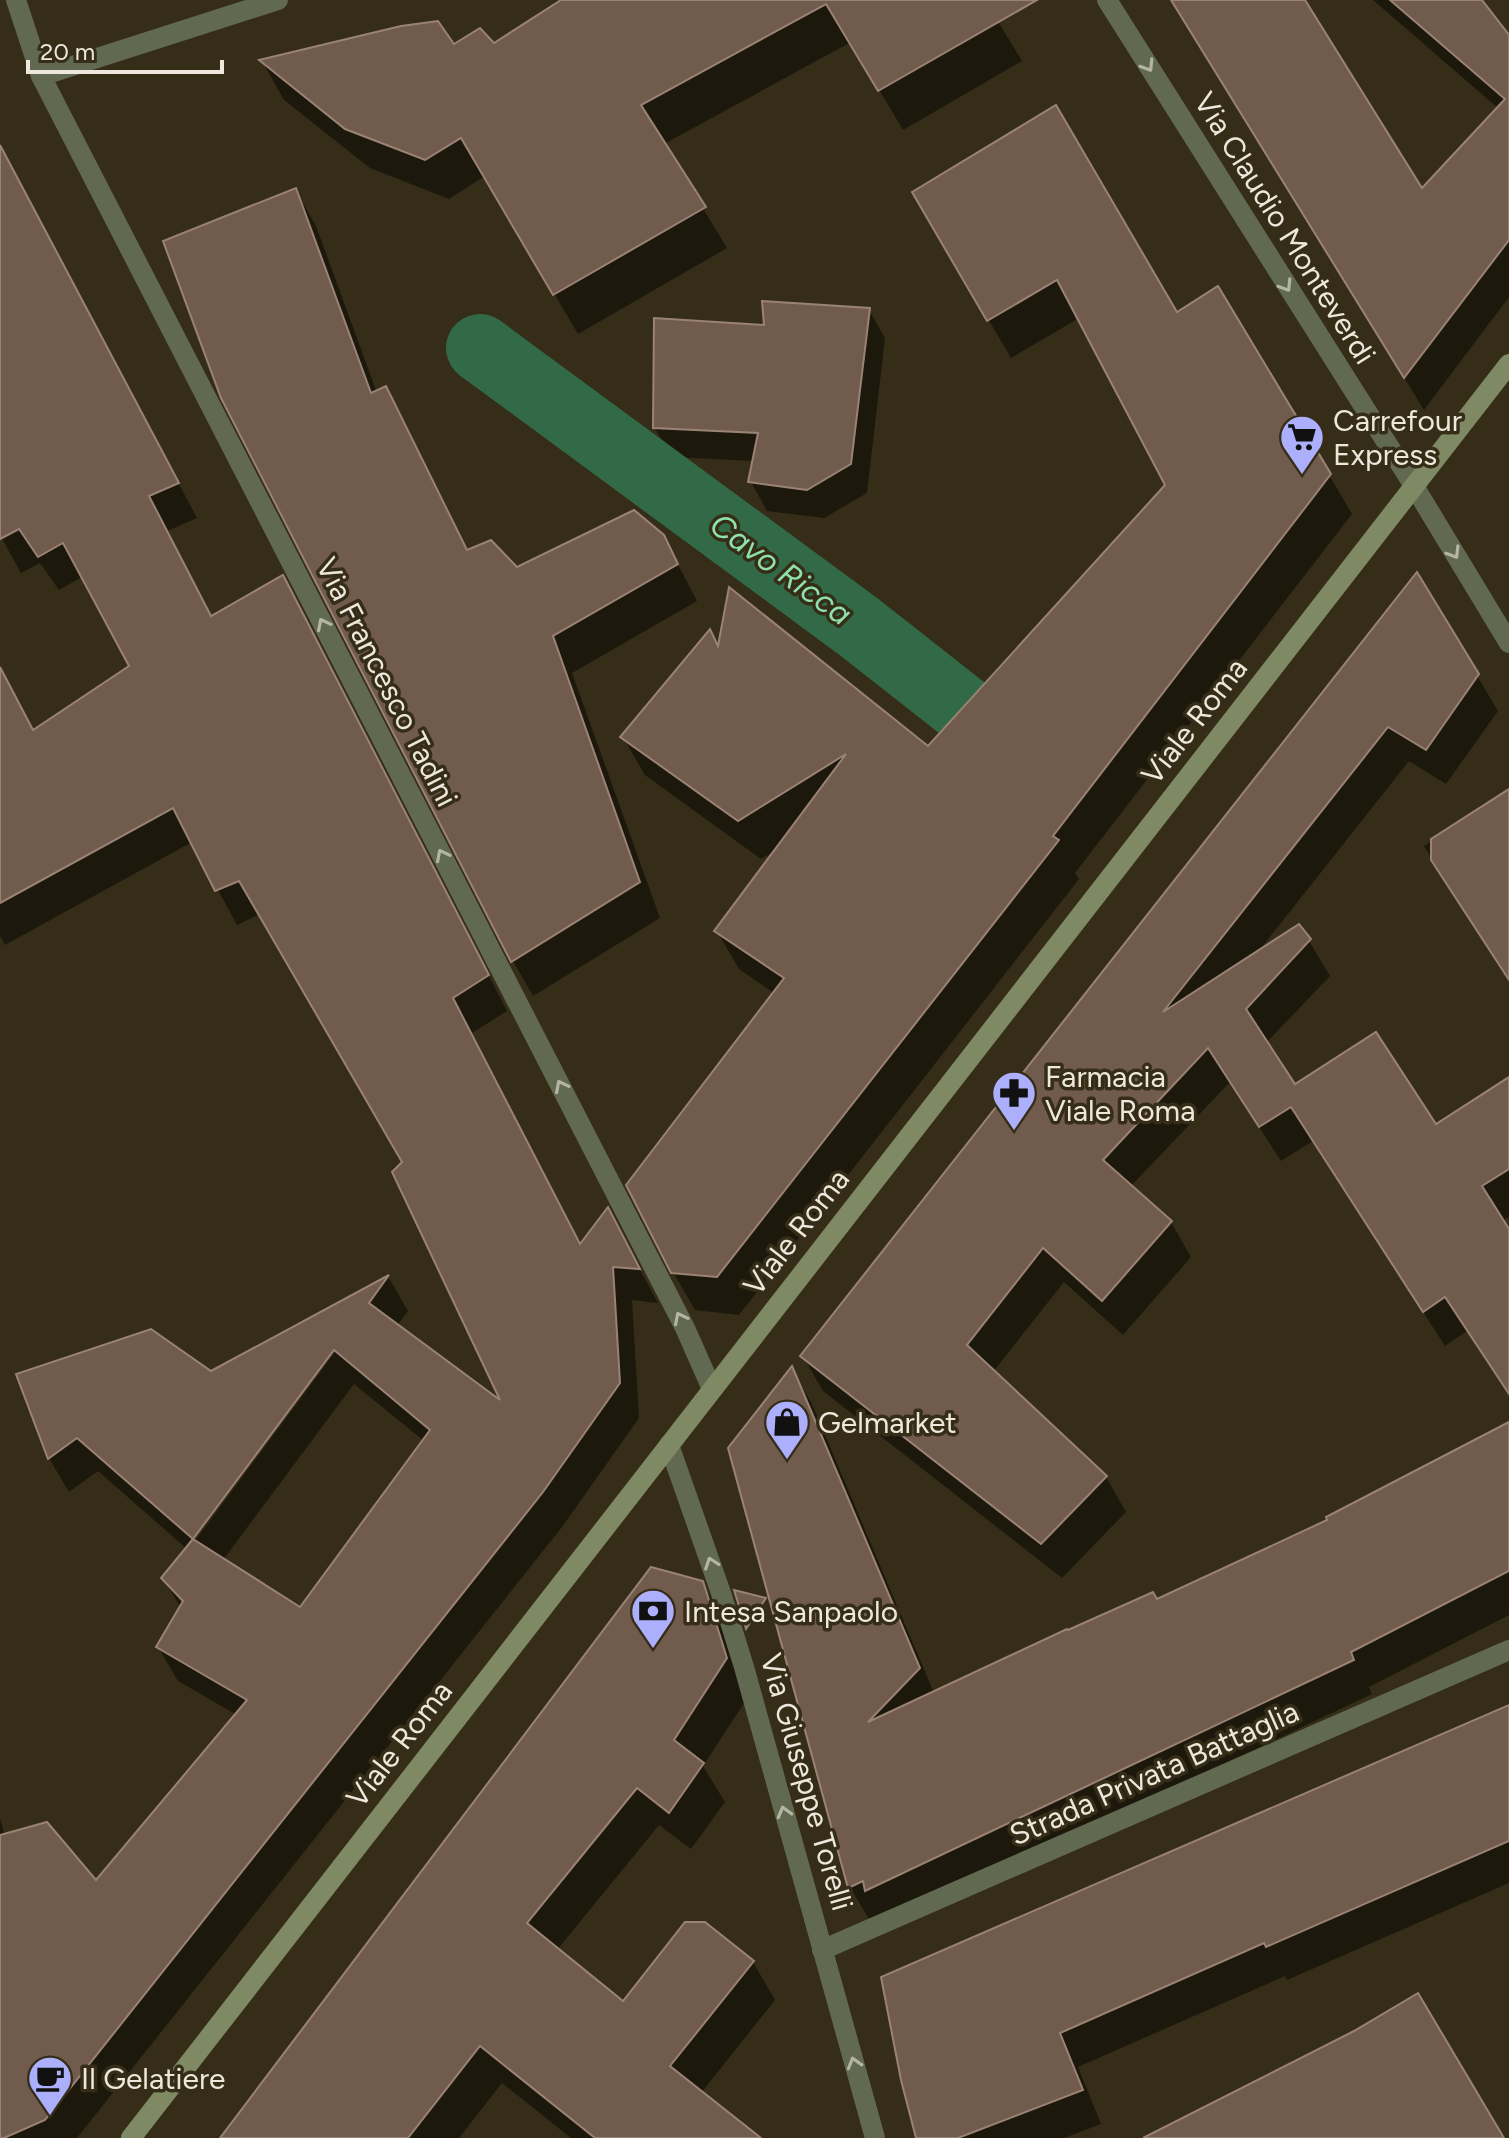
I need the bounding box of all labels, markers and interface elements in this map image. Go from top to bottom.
scale bar [28,24,222,74]
text: 20 m [40,37,95,66]
one-way arrow [1138,57,1154,72]
street label: Via Claudio Monteverdi [1186,85,1384,371]
one-way arrow [1277,277,1292,292]
place label: Carrefour Express [1333,402,1462,473]
supermarket icon: Carrefour Express [1278,413,1326,476]
water label: Cavo Ricca [703,505,859,633]
one-way arrow [1444,544,1460,559]
street label: Via Francesco Tadini [308,551,466,813]
one-way arrow [317,618,333,633]
street label: Viale Roma [1133,650,1255,792]
one-way arrow [436,849,452,864]
place label: Farmacia Viale Roma [1045,1058,1195,1129]
pharmacy icon: Farmacia Viale Roma [990,1069,1038,1132]
one-way arrow [555,1080,571,1095]
street label: Viale Roma [735,1161,857,1303]
one-way arrow [674,1311,690,1326]
shop icon: Gelmarket [763,1398,811,1461]
place label: Gelmarket [818,1404,957,1441]
one-way arrow [704,1557,720,1571]
bank icon: Intesa Sanpaolo [629,1587,677,1650]
place label: Intesa Sanpaolo [684,1593,898,1630]
street label: Via Giuseppe Torelli [753,1649,861,1915]
street label: Viale Roma [338,1673,460,1815]
street label: Strada Privata Battaglia [1004,1693,1304,1853]
one-way arrow [777,1806,794,1820]
cafe icon: Il Gelatiere [26,2054,74,2117]
one-way arrow [847,2056,863,2070]
place label: Il Gelatiere [81,2060,225,2097]

